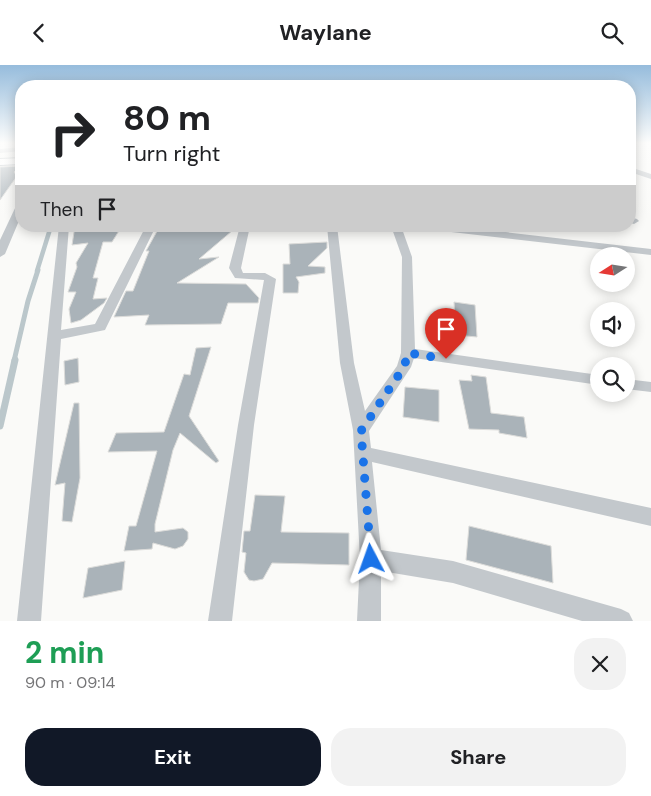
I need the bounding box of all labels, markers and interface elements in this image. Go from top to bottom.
text: Waylane [279,18,372,47]
icon: back [25,19,53,47]
icon: search [598,19,626,47]
text: 80 m [123,95,211,141]
icon: right [40,100,105,165]
text: Turn right [123,139,220,168]
icon: arrive [93,195,121,223]
text: Then [40,197,83,222]
north arrow [590,247,635,293]
map controls [590,247,635,402]
button: sound [590,302,635,347]
pin [425,308,467,359]
icon: arrive [432,315,460,343]
button: search [590,357,635,402]
position arrow [344,532,396,584]
text: 2 min [25,633,104,672]
button: close [574,638,626,690]
text: 90 m · 09:14 [25,672,115,693]
button: Exit [25,728,321,786]
button: Share [331,728,626,786]

